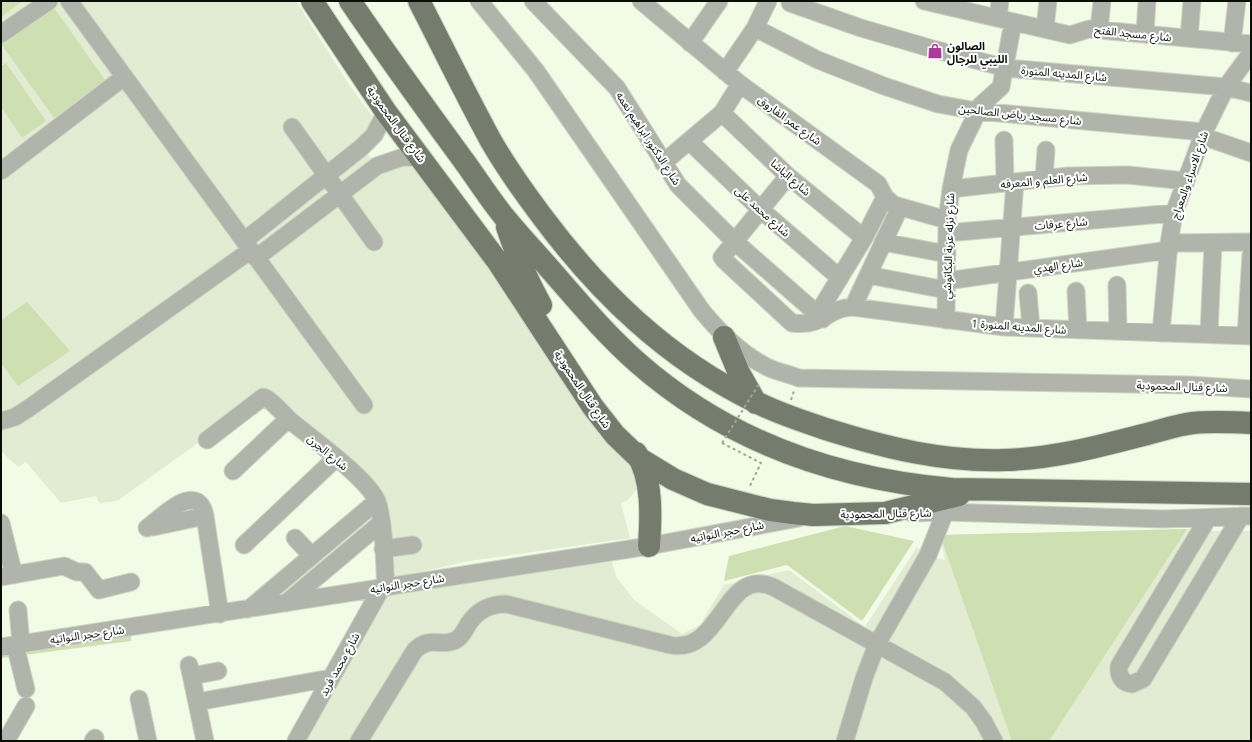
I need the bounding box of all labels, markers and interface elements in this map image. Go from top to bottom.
street label: شارع مسجد الفتح [1094,22,1173,46]
place label: الصالون الليبي للرجال [947,38,1008,68]
shop icon: الصالون الليبي للرجال [926,42,944,60]
street label: شارع المدينه المنورة [1020,62,1108,85]
street label: شارع قنال المحمودية [363,83,430,166]
street label: شارع الدكتور ابراهيم نعمه [611,88,685,189]
street label: شارع عمر الفاروق [755,92,825,149]
street label: شارع مسجد رياض الصالحين [958,100,1083,129]
street label: شارع الاسراء والمعراج [1167,129,1212,221]
street label: شارع الباشا [767,155,815,200]
street label: شارع العلم و المعرفه [1000,169,1089,193]
street label: شارع محمد على [732,182,794,241]
street label: شارع نزله عزبة البكاتوشي [939,192,960,300]
street label: شارع عرفات [1034,213,1088,234]
street label: شارع الهدي [1032,254,1084,278]
street label: شارع المدينه المنورة 1 [971,315,1067,338]
street label: شارع قنال المحمودية [551,347,615,432]
street label: شارع قنال المحمودية [1136,377,1228,396]
street label: شارع الجرن [304,431,352,474]
street label: شارع قنال المحمودية [840,505,932,522]
street label: شارع حجر النواتيه [689,516,766,546]
street label: شارع حجر النواتيه [369,570,446,597]
street label: شارع حجر النواتيه [49,621,126,648]
street label: شارع محمد فريد [315,629,364,699]

